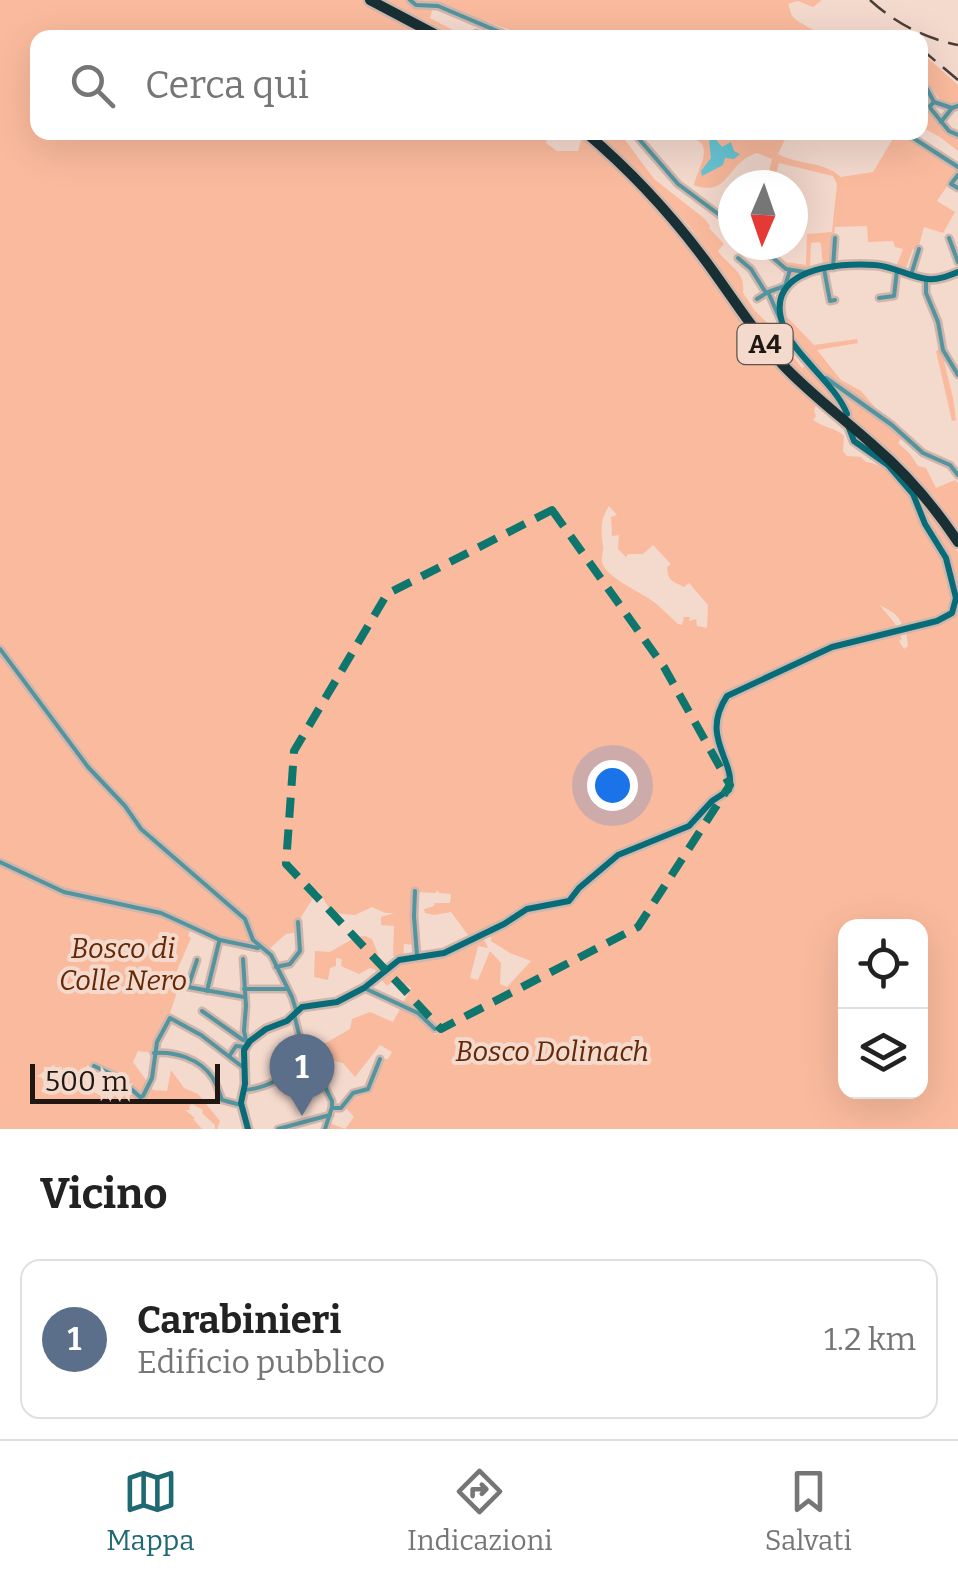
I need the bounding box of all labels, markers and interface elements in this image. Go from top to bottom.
search box [30,30,928,140]
icon: search [65,58,120,113]
text: Cerca qui [145,62,309,108]
north arrow [718,170,808,260]
road number: A4 [738,324,792,364]
your location [587,760,638,811]
map controls [838,919,928,1099]
button: locate [838,919,928,1009]
park label: Bosco di Colle Nero [59,932,187,997]
button: layers [838,1009,928,1099]
pin: 1 [270,1034,334,1116]
park label: Bosco Dolinach [455,1035,649,1068]
scale bar [30,1059,220,1104]
text: 500 m [45,1065,128,1098]
text: Vicino [40,1169,167,1219]
text: Carabinieri [137,1297,341,1343]
text: 1 [68,1320,81,1358]
text: 1.2 km [824,1320,916,1358]
text: Edificio pubblico [137,1343,385,1381]
tab: Mappa [106,1464,195,1557]
tab: Indicazioni [407,1464,553,1557]
tab: Salvati [765,1464,852,1557]

